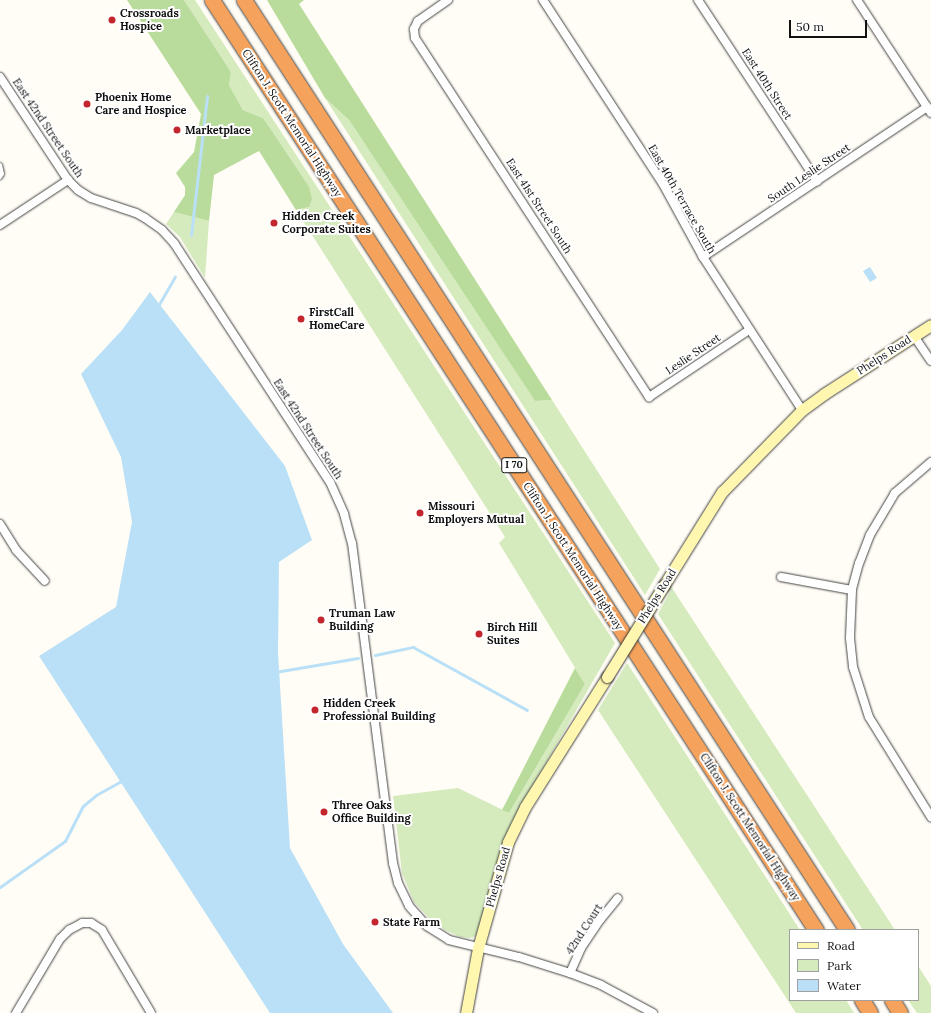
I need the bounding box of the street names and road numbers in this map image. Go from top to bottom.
street label: East 40th Street [739,46,795,122]
street label: Clifton J. Scott Memorial Highway [239,47,345,199]
street label: East 42nd Street South [10,76,86,180]
street label: South Leslie Street [765,141,853,205]
street label: East 40th Terrace South [645,142,719,256]
street label: East 41st Street South [503,156,575,256]
street label: Leslie Street [663,331,723,377]
street label: Phelps Road [854,333,914,377]
street label: East 42nd Street South [271,376,345,482]
road number: I 70 [501,457,527,473]
street label: Clifton J. Scott Memorial Highway [520,480,626,632]
street label: Phelps Road [635,566,679,626]
street label: Clifton J. Scott Memorial Highway [697,751,803,903]
street label: Phelps Road [483,845,513,909]
street label: 42nd Court [563,901,605,957]

